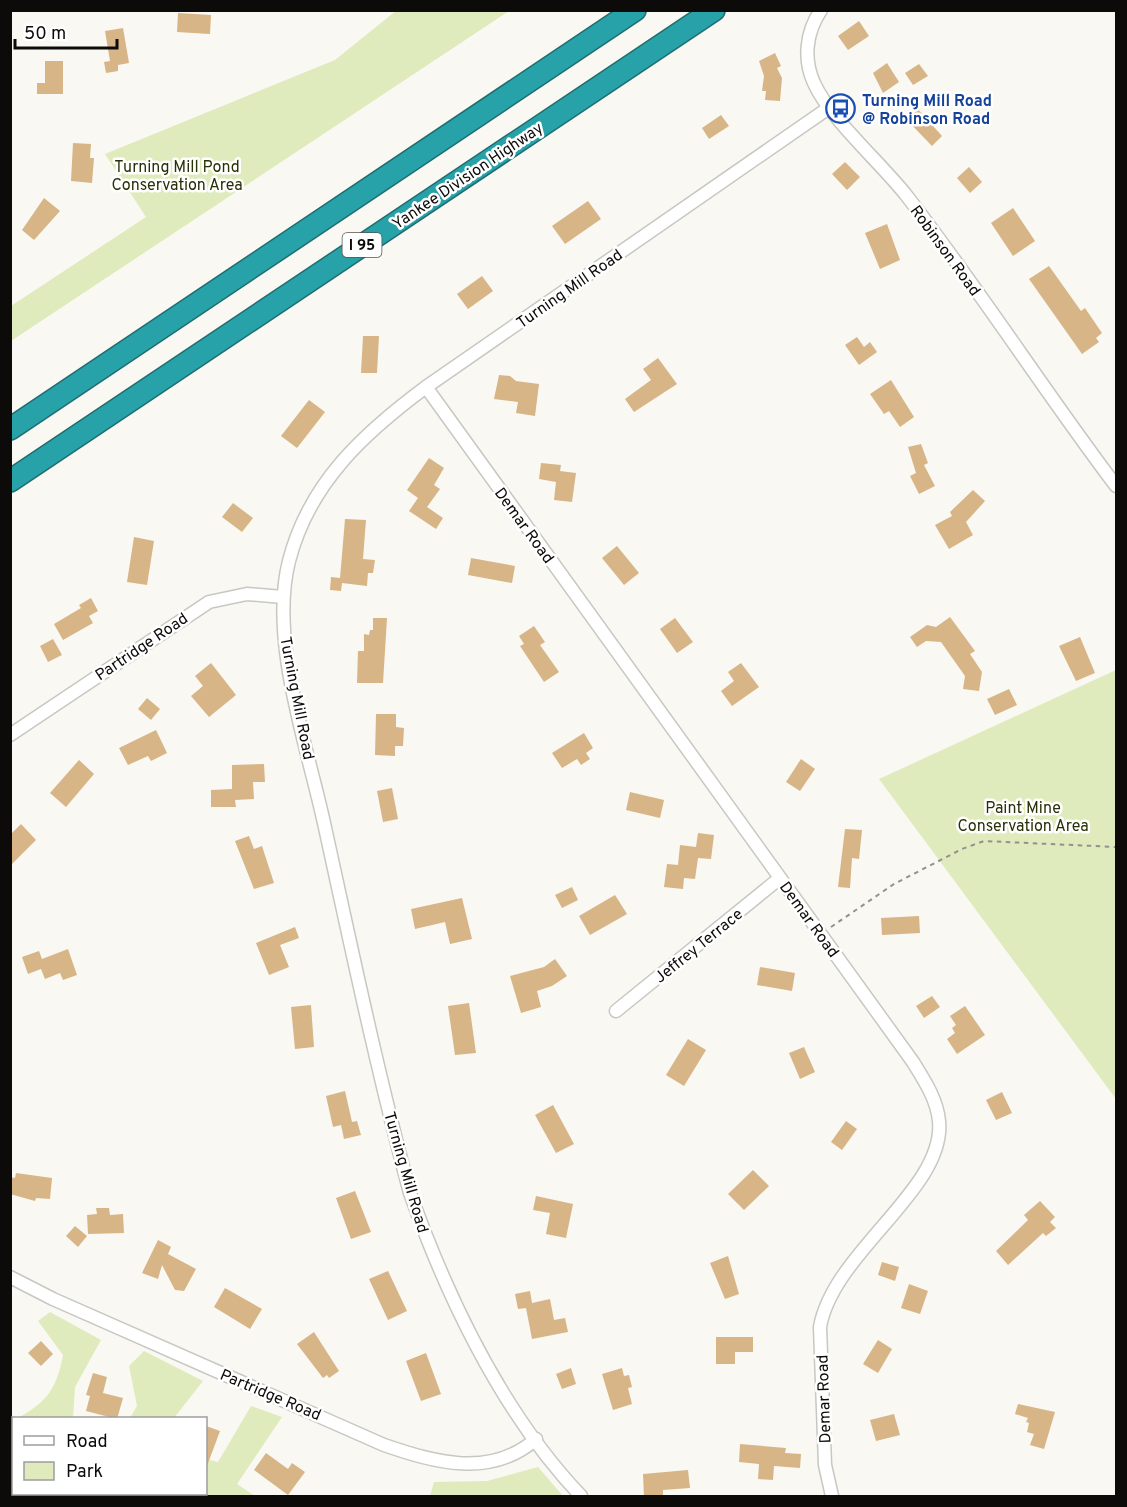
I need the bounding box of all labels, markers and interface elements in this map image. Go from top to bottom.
scale bar [15,12,117,50]
text: 50 m [24,23,66,46]
place label: Turning Mill Road @ Robinson Road [862,92,992,130]
bus stop icon: Turning Mill Road @ Robinson Road [825,93,857,125]
street label: Yankee Division Highway [389,119,547,235]
park label: Turning Mill Pond Conservation Area [111,158,243,196]
street label: Robinson Road [905,202,984,300]
road number: I 95 [342,233,382,257]
street label: Turning Mill Road [513,246,627,334]
street label: Demar Road [489,484,558,568]
street label: Partridge Road [92,609,192,686]
street label: Turning Mill Road [274,635,318,762]
park label: Paint Mine Conservation Area [957,799,1089,837]
street label: Demar Road [774,878,843,962]
street label: Jeffrey Terrace [651,905,747,988]
street label: Turning Mill Road [378,1110,432,1235]
street label: Demar Road [813,1354,837,1444]
street label: Partridge Road [217,1366,324,1426]
legend [12,1417,207,1495]
text: Road [66,1431,108,1454]
text: Park [66,1461,103,1484]

